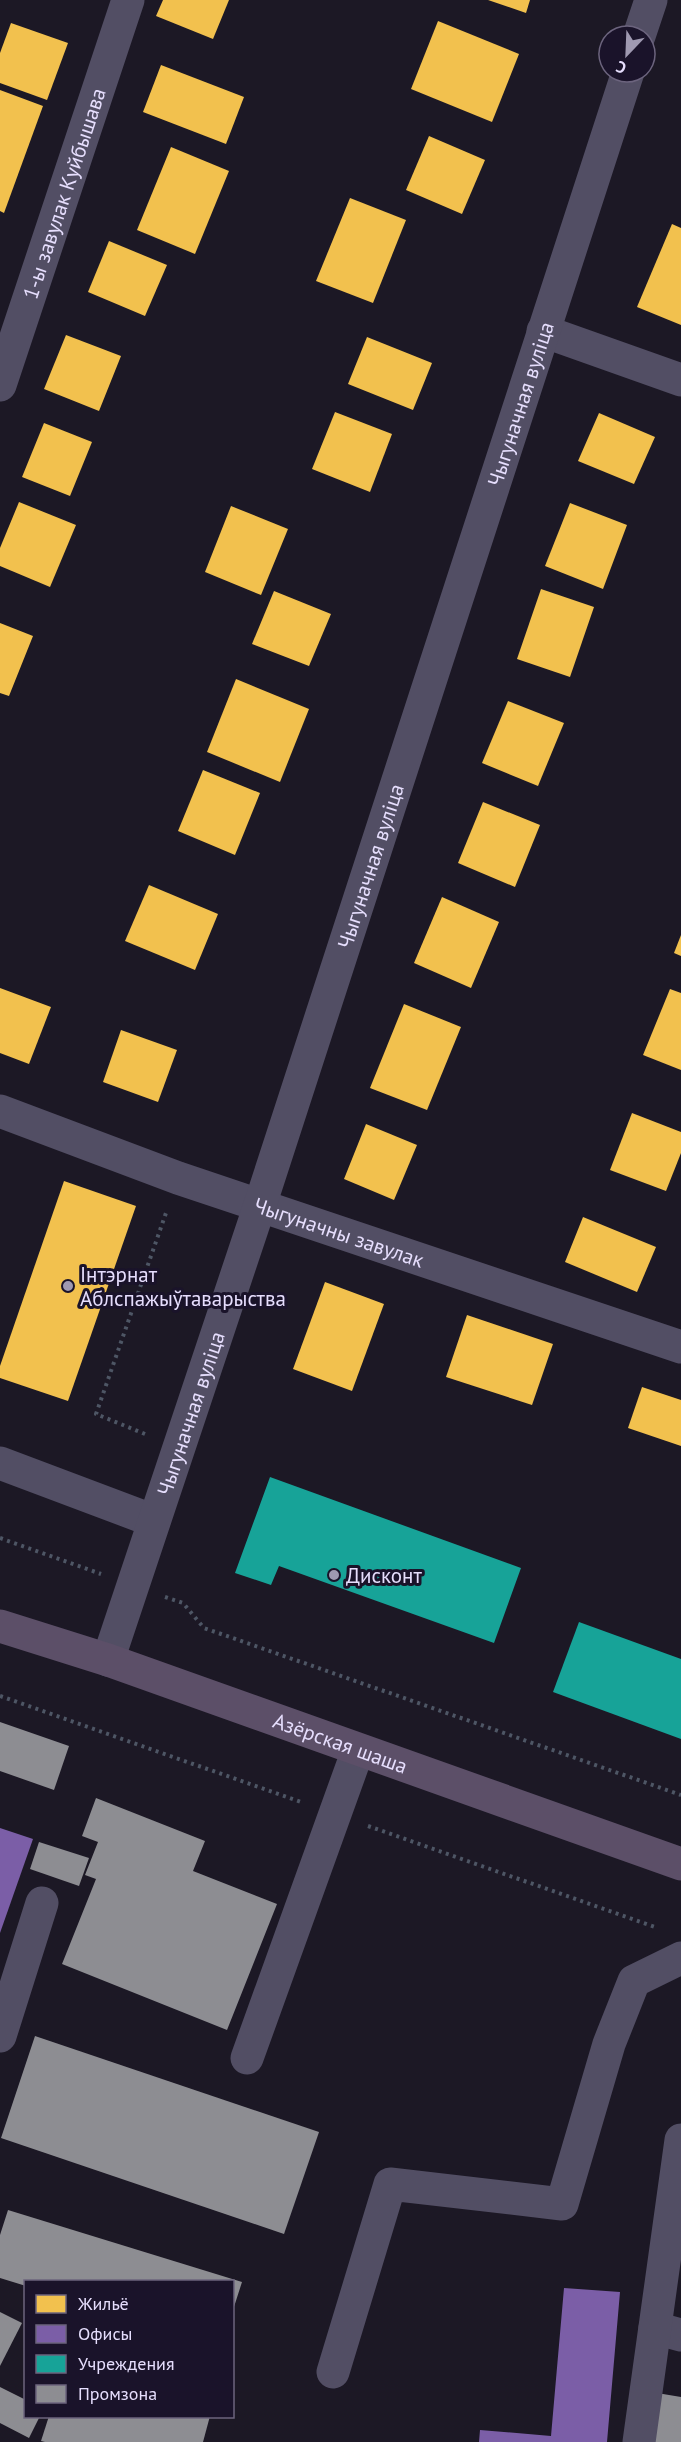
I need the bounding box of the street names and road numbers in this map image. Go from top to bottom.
street label: 1-ы завулак Куйбышава [16,84,111,302]
street label: Чыгуначная вуліца [481,318,560,490]
street label: Чыгуначная вуліца [331,780,409,952]
street label: Чыгуначны завулак [250,1191,428,1273]
street label: Чыгуначная вуліца [150,1328,230,1499]
street label: Азёрская шаша [270,1706,411,1779]

